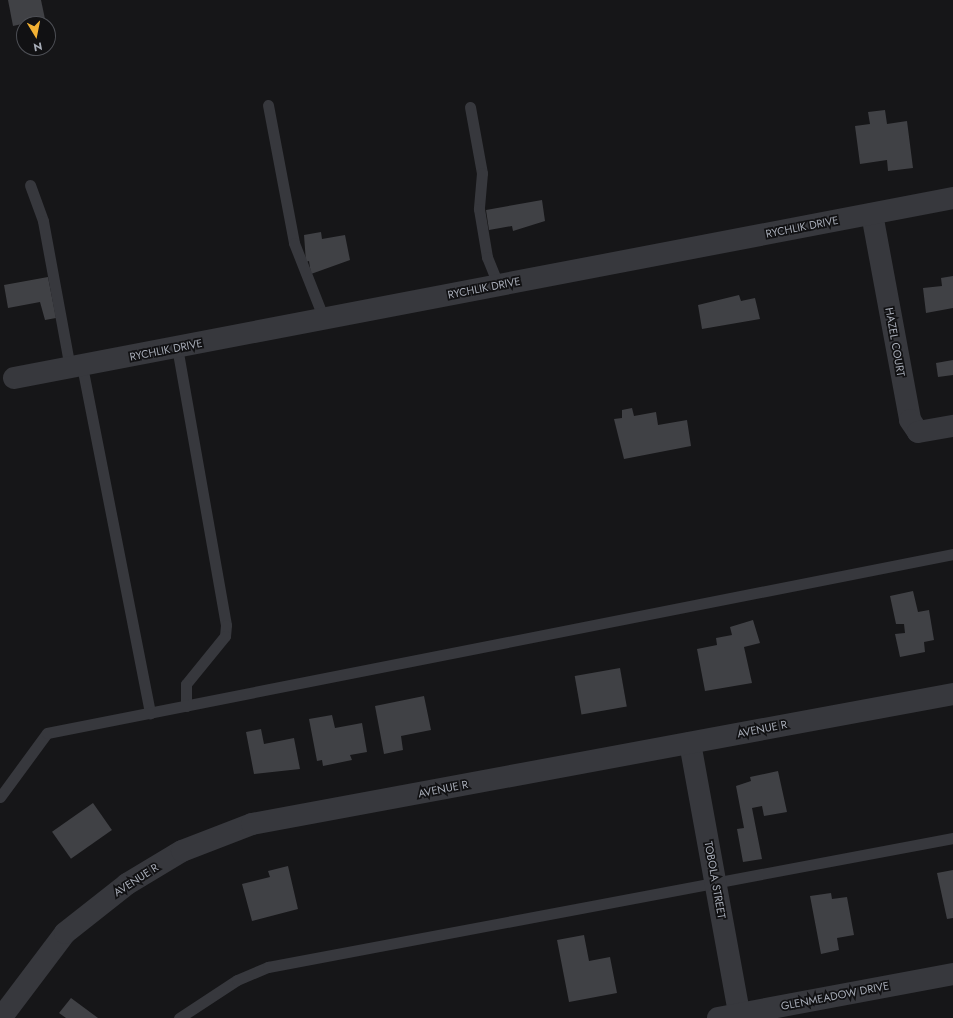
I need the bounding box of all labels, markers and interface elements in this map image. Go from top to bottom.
north arrow [16,16,56,56]
text: N [32,38,44,55]
street label: RYCHLIK DRIVE [764,213,840,241]
street label: RYCHLIK DRIVE [446,274,522,302]
street label: HAZEL COURT [882,306,908,378]
street label: RYCHLIK DRIVE [128,336,204,364]
street label: AVENUE R [736,718,788,740]
street label: AVENUE R [417,778,469,800]
street label: TOBOLA STREET [702,840,728,920]
street label: AVENUE R [111,861,161,899]
street label: GLENMEADOW DRIVE [780,979,890,1013]

